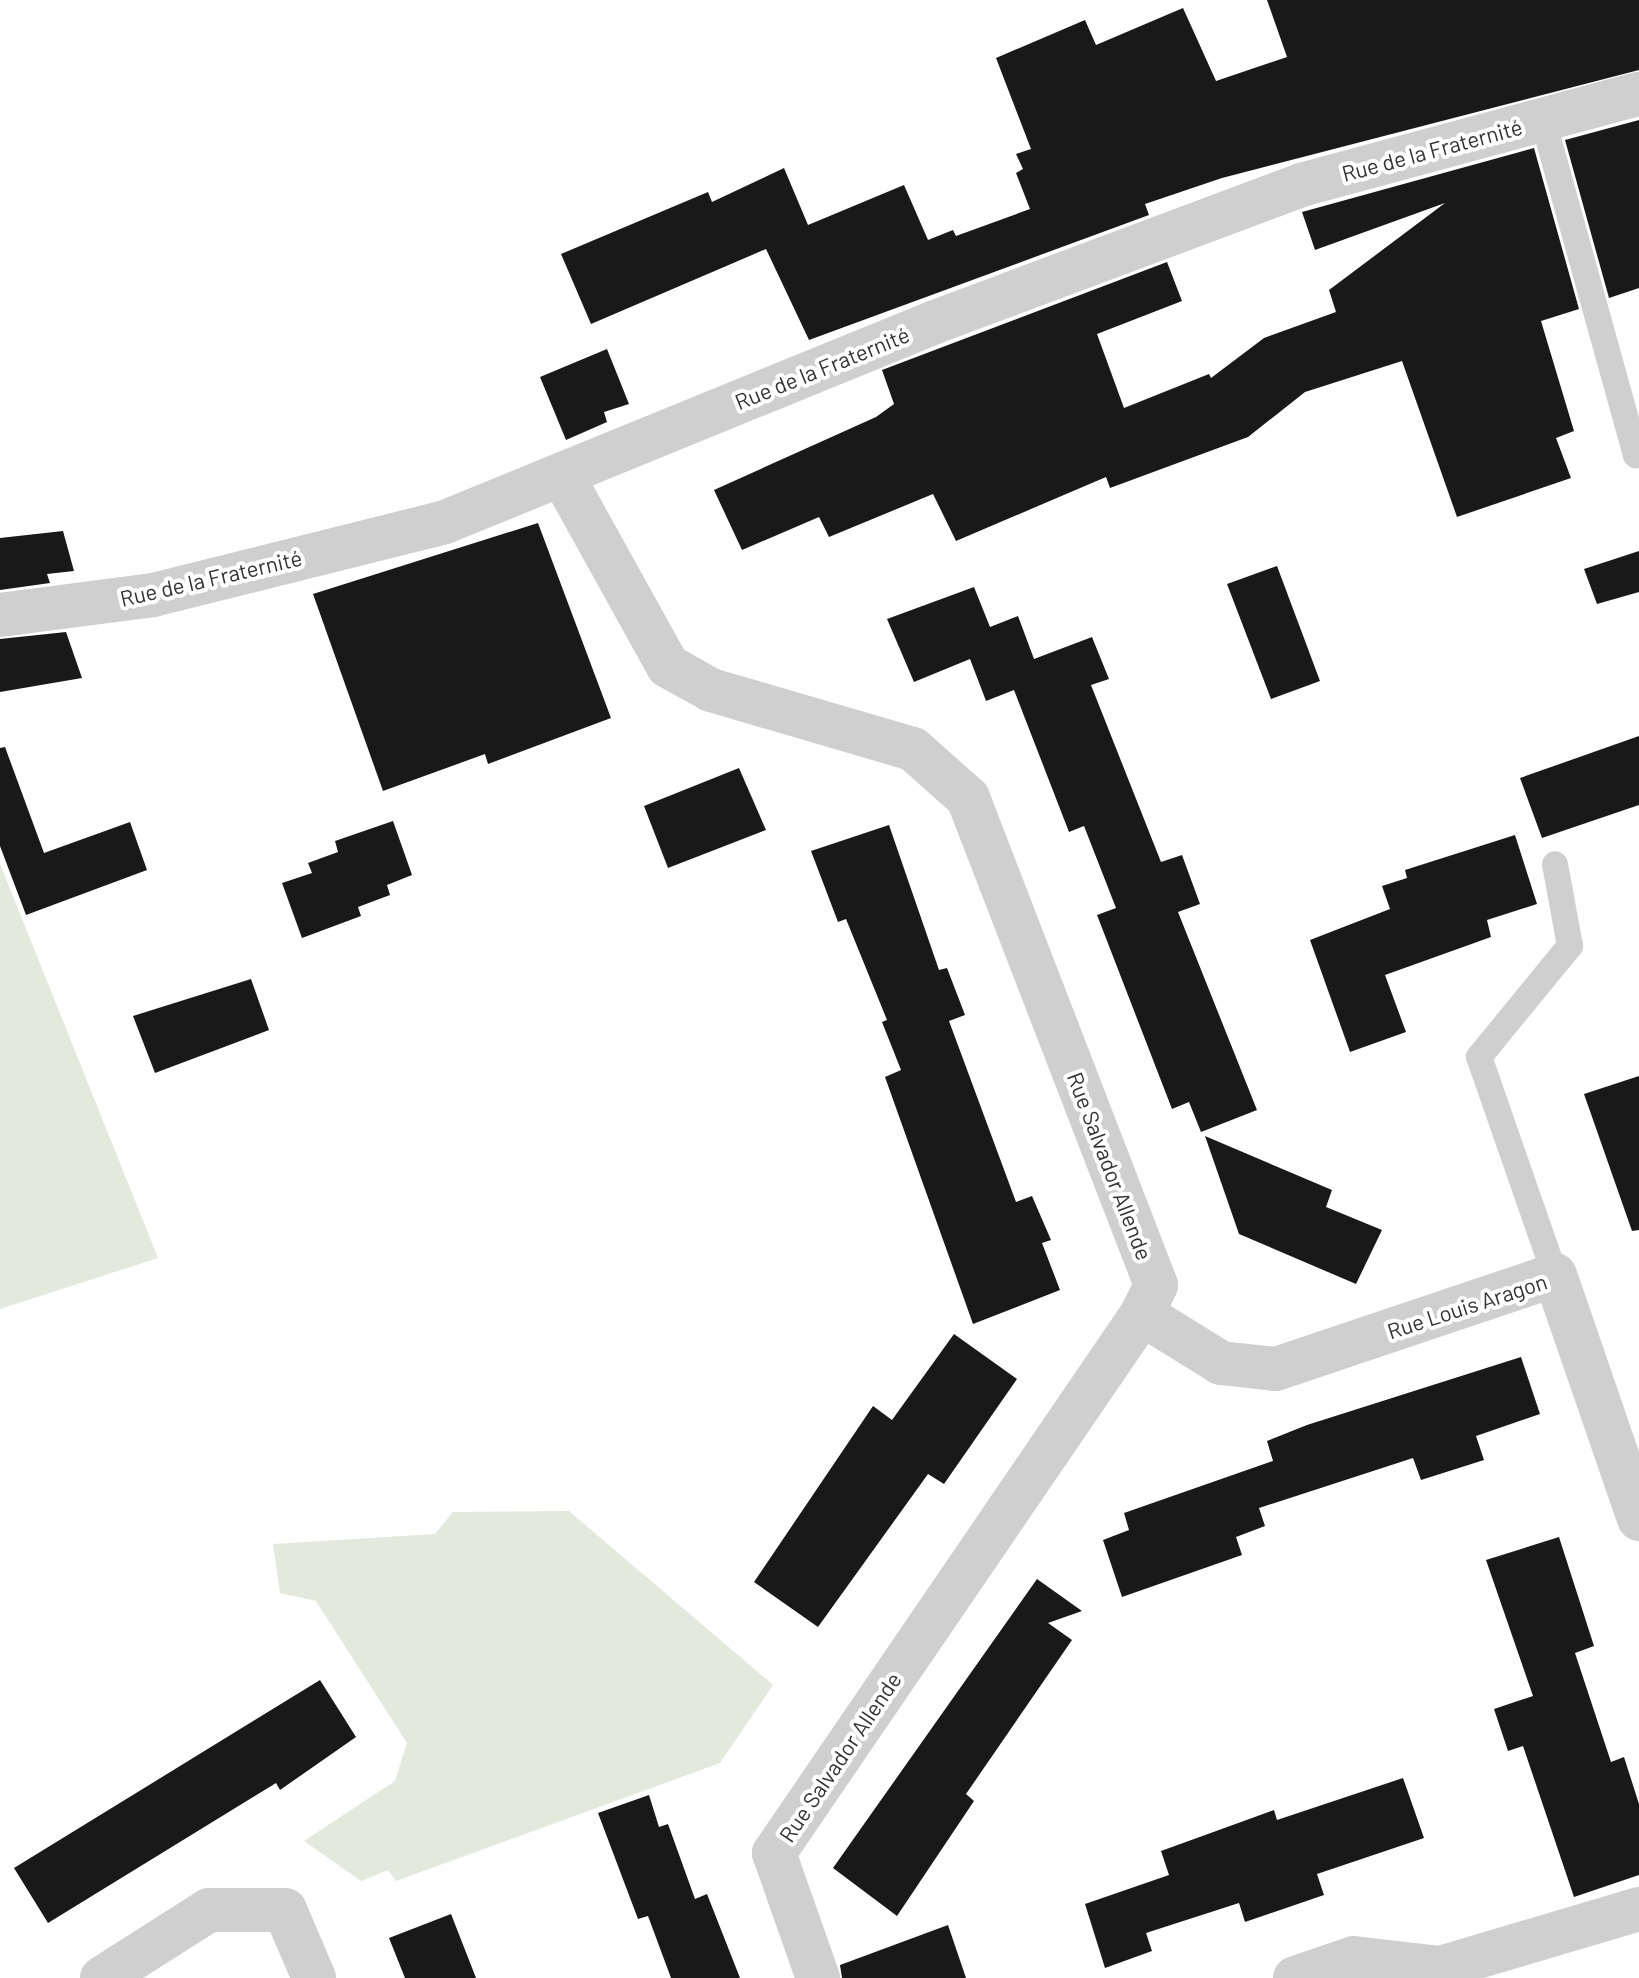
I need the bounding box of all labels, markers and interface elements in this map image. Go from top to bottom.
street label: Rue de la Fraternité [1339,113,1525,187]
street label: Rue de la Fraternité [731,321,913,415]
street label: Rue de la Fraternité [117,544,305,612]
street label: Rue Salvador Allende [1062,1068,1158,1264]
street label: Rue Louis Aragon [1384,1268,1550,1344]
street label: Rue Salvador Allende [773,1667,907,1847]

